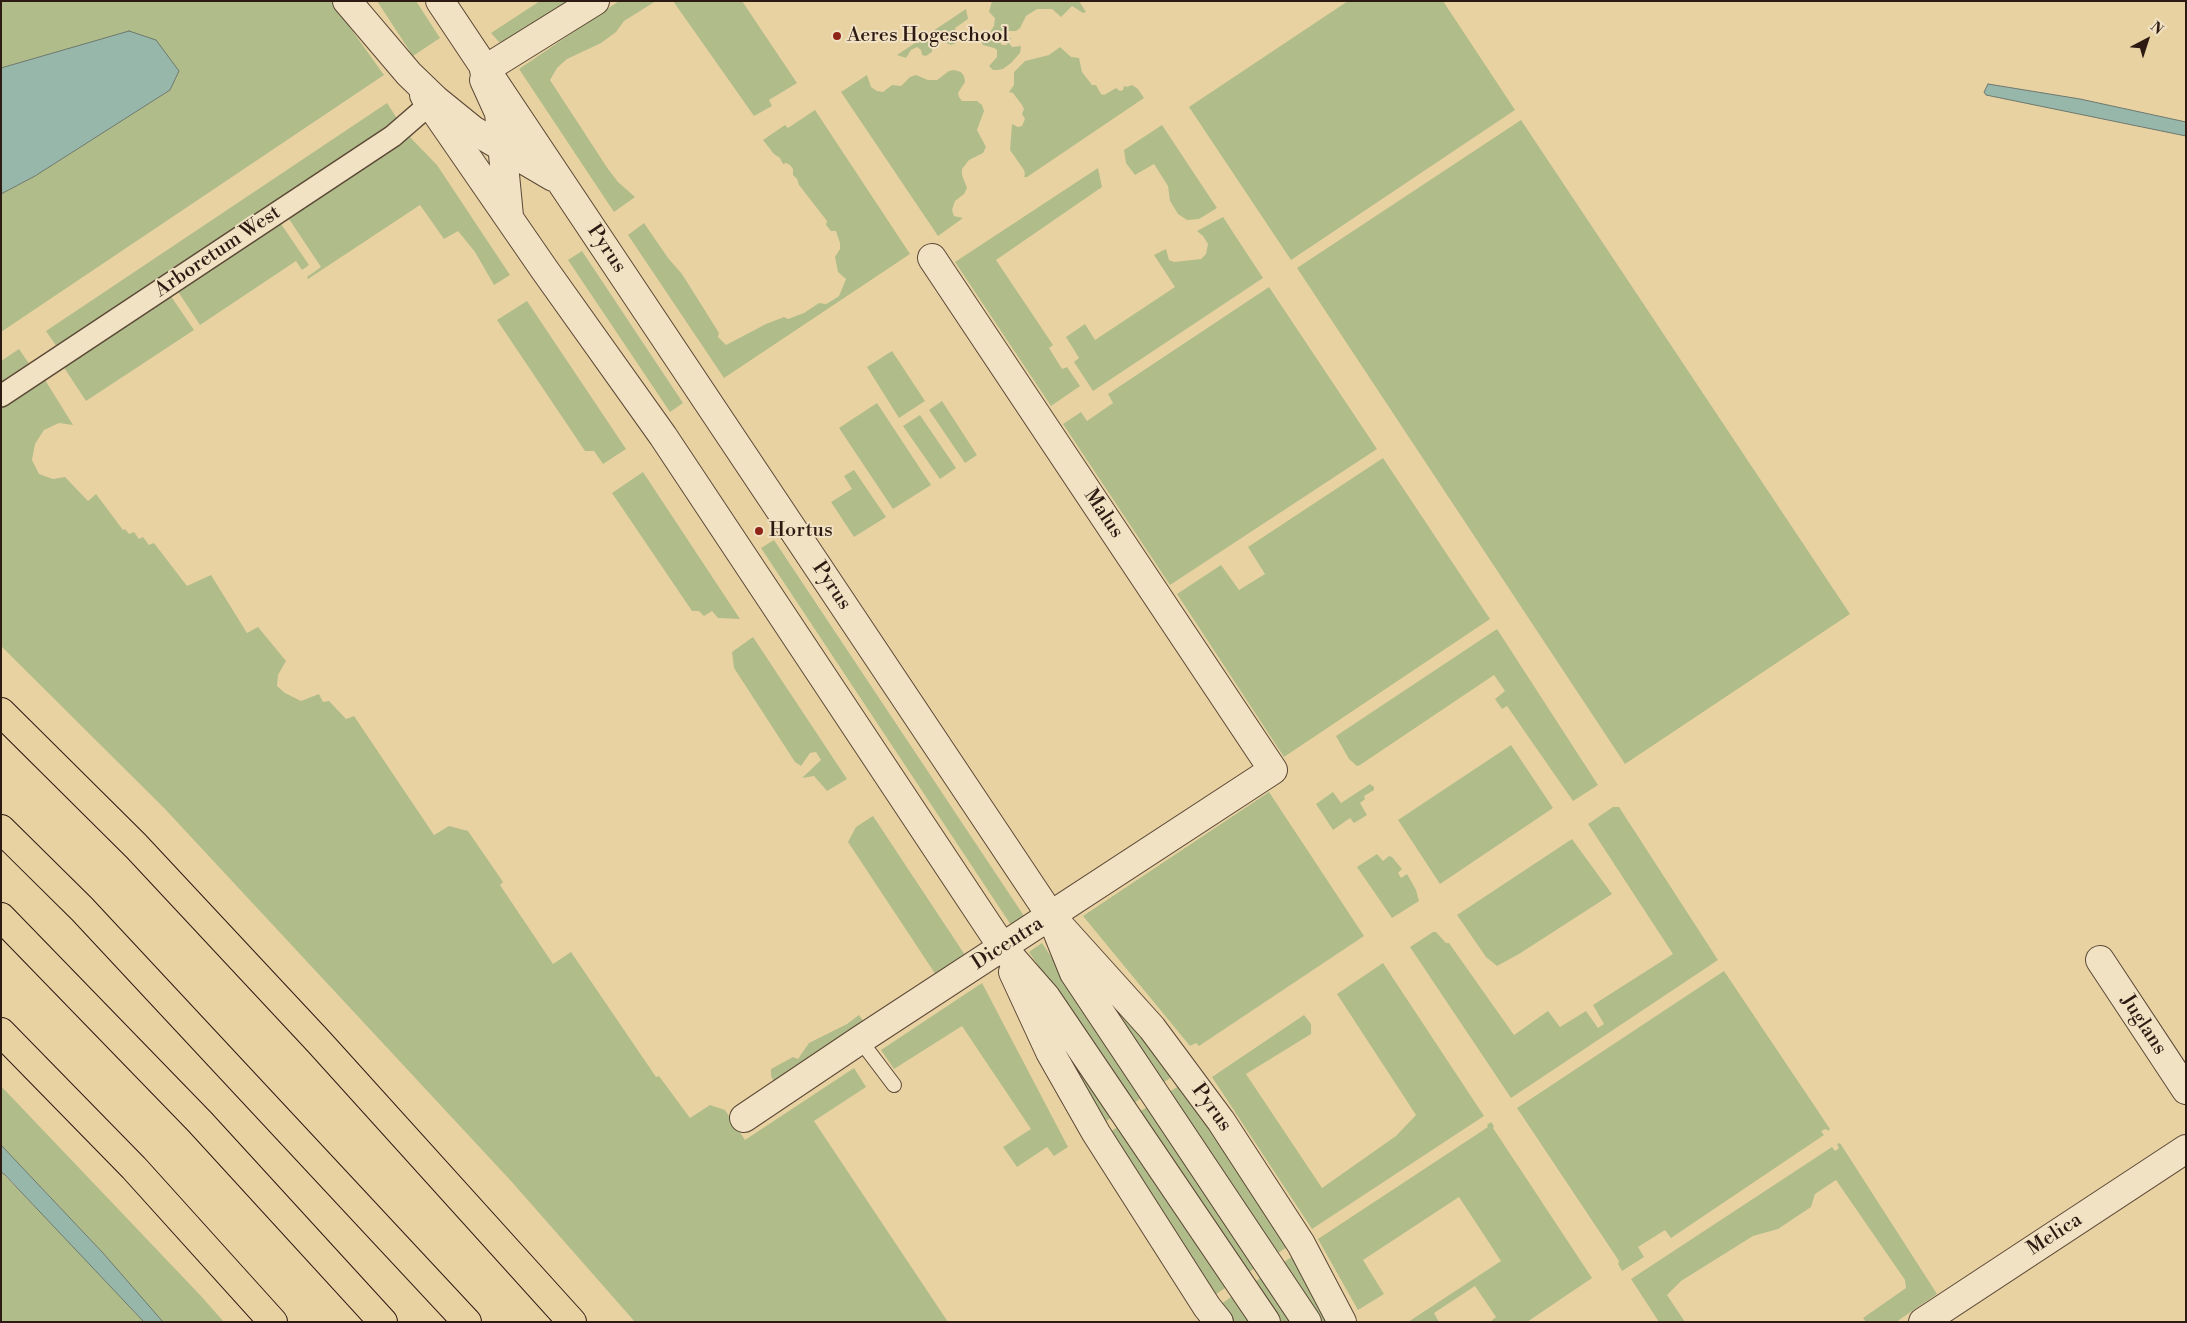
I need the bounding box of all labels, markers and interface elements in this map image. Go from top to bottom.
north arrow [2122,15,2172,65]
text: N [2147,18,2167,39]
place label: Aeres Hogeschool [847,24,1008,48]
marker: Aeres Hogeschool [831,30,843,42]
street label: Arboretum West [151,201,285,303]
street label: Pyrus [581,220,631,278]
street label: Malus [1078,485,1128,543]
place label: Hortus [769,519,833,543]
marker: Hortus [753,525,765,537]
street label: Pyrus [806,557,856,615]
street label: Dicentra [968,912,1048,976]
street label: Juglans [2115,990,2171,1060]
street label: Pyrus [1186,1079,1236,1137]
street label: Melica [2023,1208,2087,1262]

